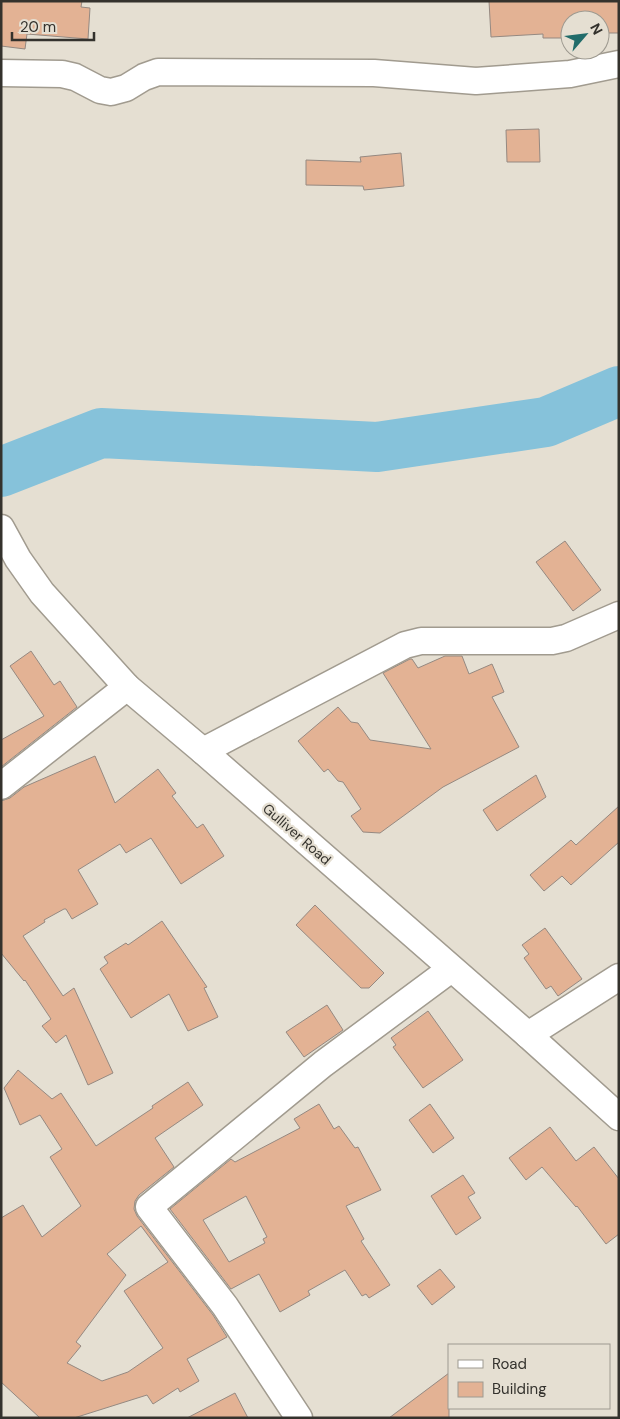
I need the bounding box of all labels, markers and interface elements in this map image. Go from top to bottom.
scale bar [12,10,95,42]
north arrow [560,10,610,60]
text: 20 m [20,17,56,37]
text: N [586,20,607,38]
street label: Gulliver Road [259,799,335,869]
legend [448,1344,610,1409]
text: Road [492,1354,527,1374]
text: Building [492,1379,547,1399]

